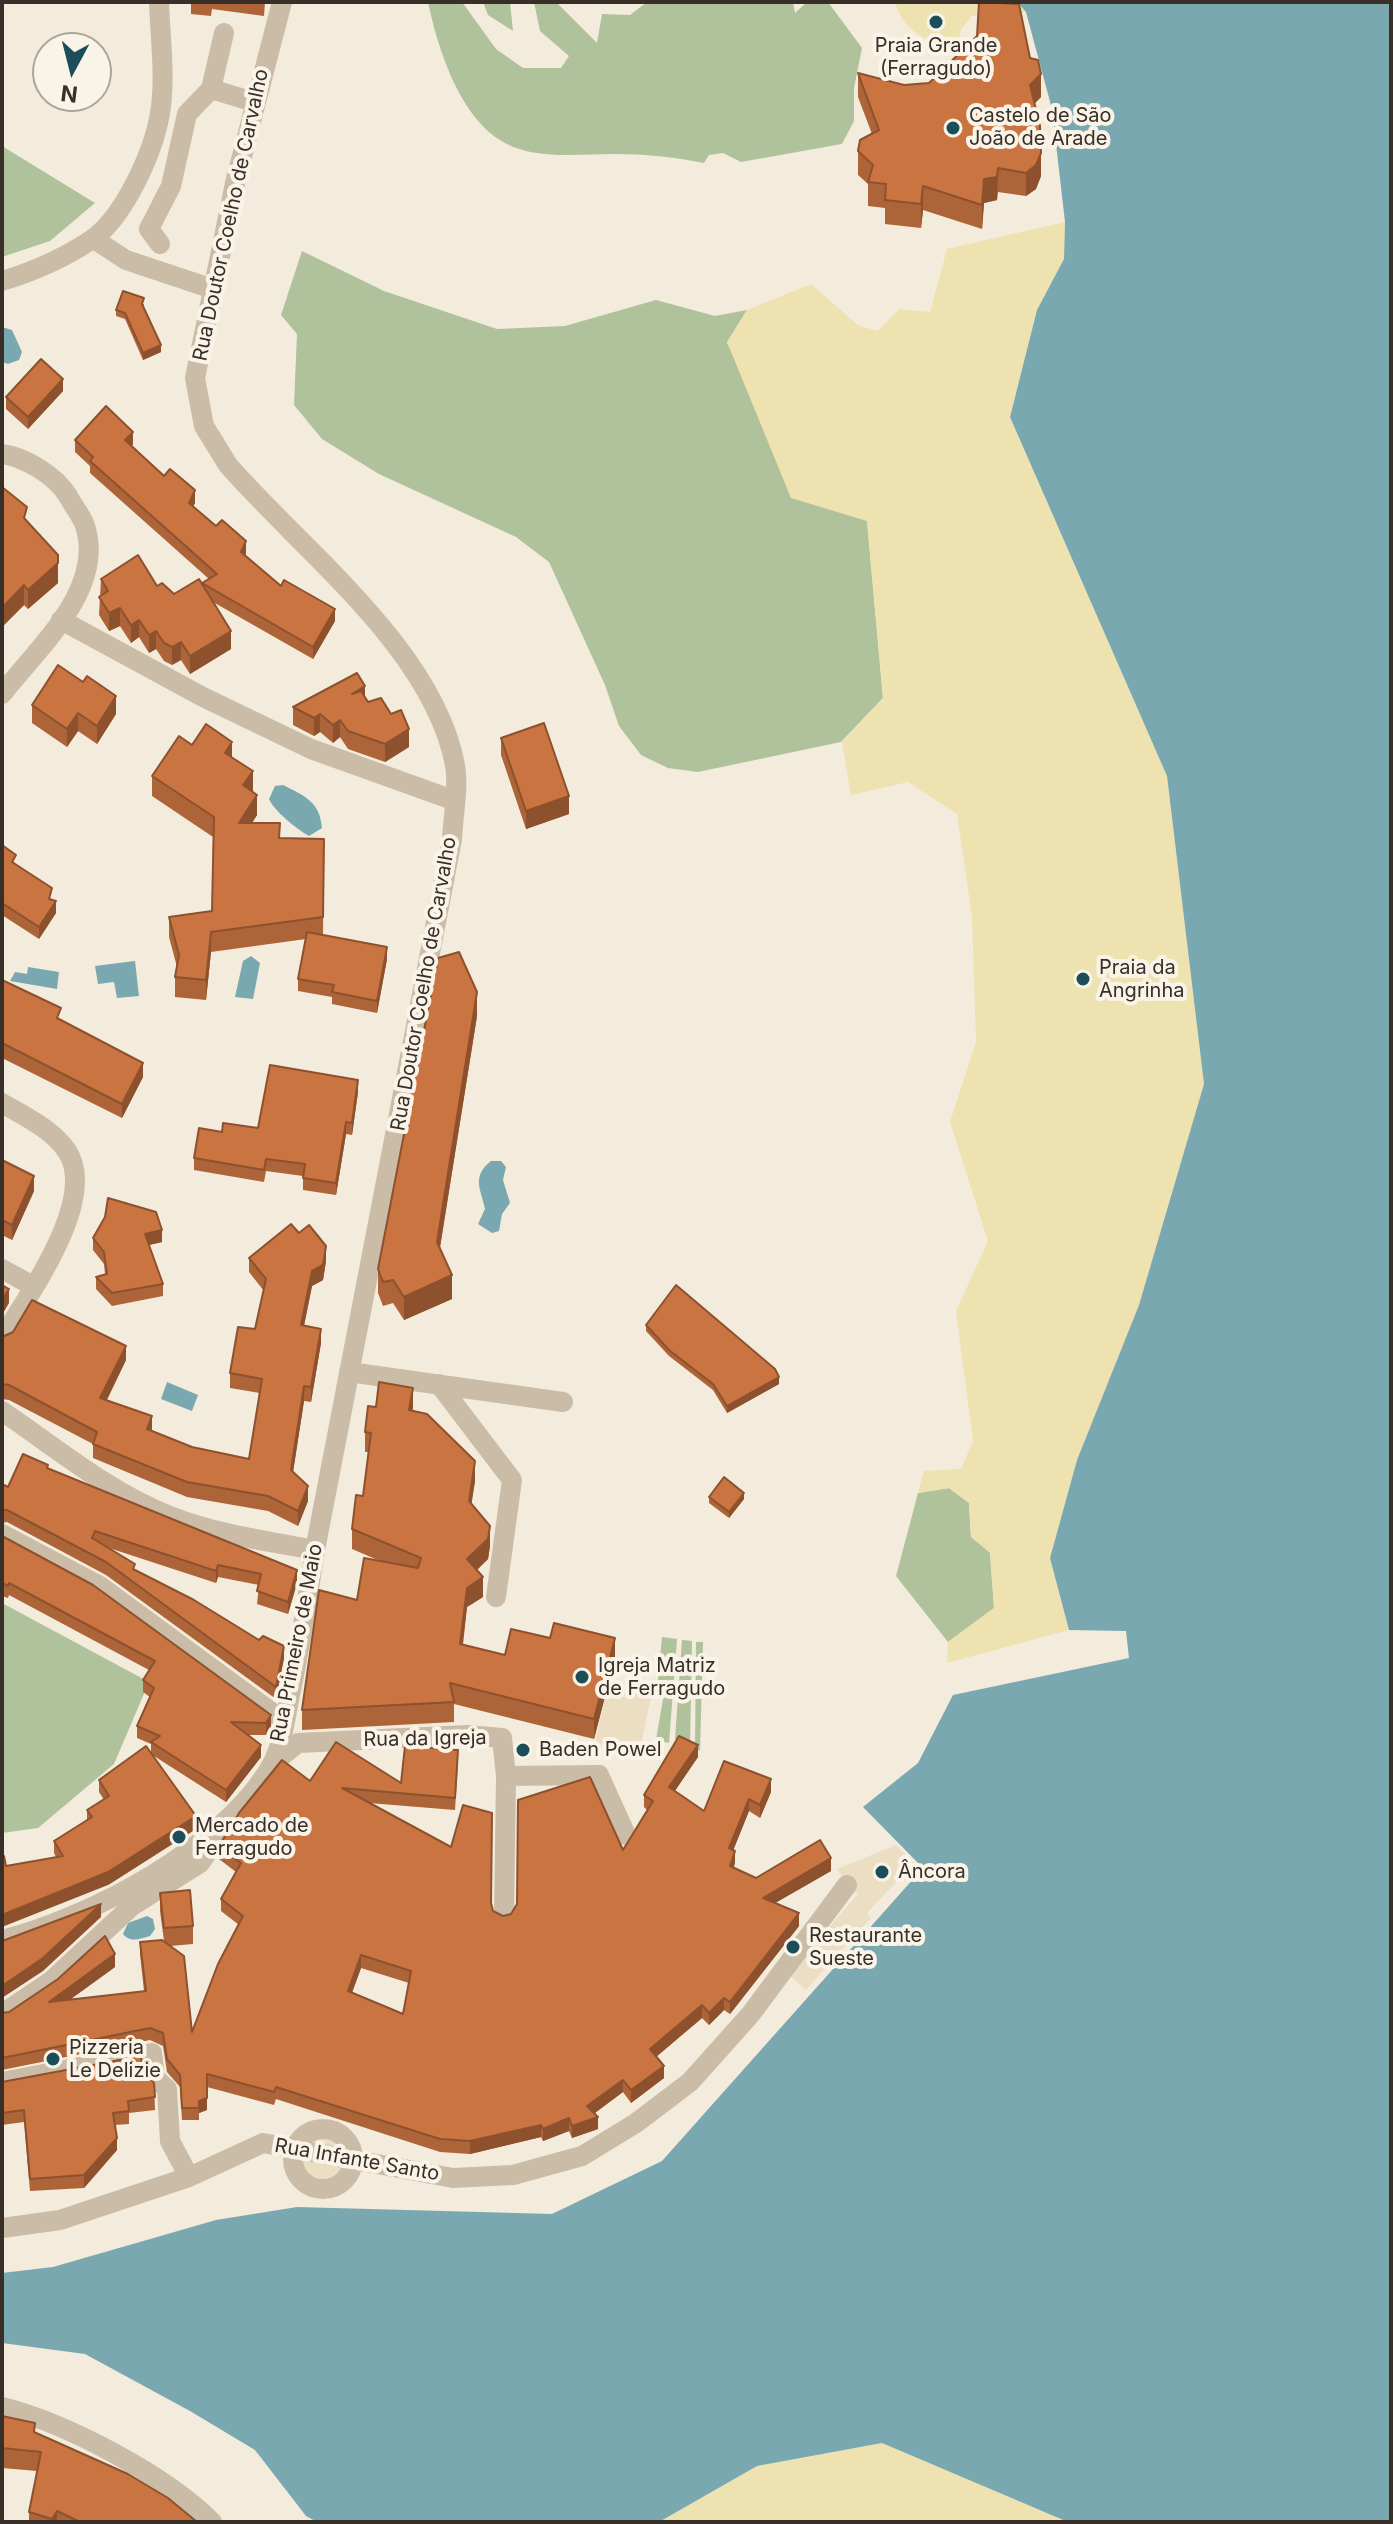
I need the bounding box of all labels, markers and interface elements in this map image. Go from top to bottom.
marker: Praia Grande (Ferragudo) [927,13,945,31]
north arrow [32,32,112,112]
place label: Praia Grande (Ferragudo) [875,34,997,81]
street label: Rua Doutor Coelho de Carvalho [188,67,274,363]
text: N [59,80,79,108]
place label: Castelo de São João de Arade [969,104,1111,151]
marker: Castelo de São João de Arade [944,119,962,137]
street label: Rua Doutor Coelho de Carvalho [386,835,462,1133]
place label: Praia da Angrinha [1099,956,1184,1003]
marker: Praia da Angrinha [1074,970,1092,988]
street label: Rua Primeiro de Maio [266,1542,328,1744]
place label: Igreja Matriz de Ferragudo [598,1654,725,1701]
marker: Igreja Matriz de Ferragudo [573,1668,591,1686]
street label: Rua da Igreja [363,1726,487,1752]
place label: Baden Powel [539,1738,661,1762]
marker: Baden Powel [514,1741,532,1759]
place label: Mercado de Ferragudo [195,1814,309,1861]
marker: Mercado de Ferragudo [170,1828,188,1846]
place label: Âncora [898,1860,966,1884]
marker: Âncora [873,1863,891,1881]
place label: Restaurante Sueste [809,1924,922,1971]
marker: Restaurante Sueste [784,1938,802,1956]
place label: Pizzeria Le Delizie [69,2036,161,2083]
marker: Pizzeria Le Delizie [44,2050,62,2068]
street label: Rua Infante Santo [273,2134,441,2186]

